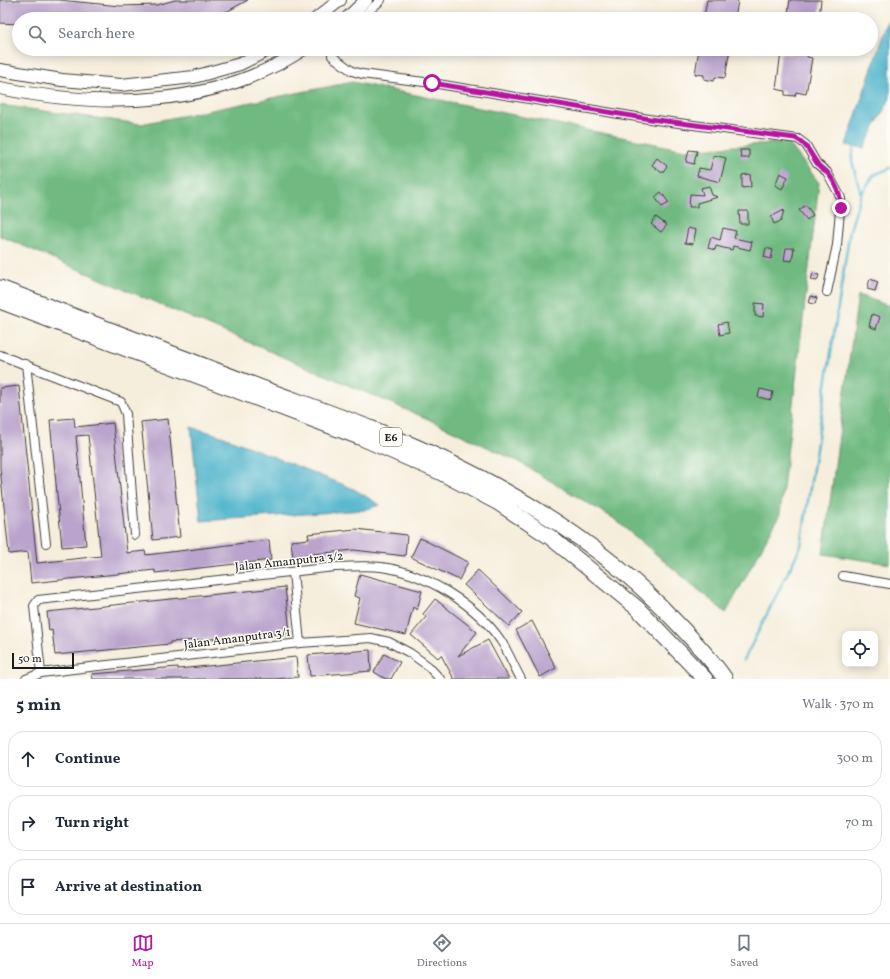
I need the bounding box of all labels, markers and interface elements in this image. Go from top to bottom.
search box [12,12,878,56]
icon: search [26,23,48,45]
text: Search here [58,24,135,45]
route start [423,74,441,92]
route end [832,199,850,217]
road number: E6 [380,428,402,446]
street label: Jalan Amanputra 3/2 [234,548,344,576]
street label: Jalan Amanputra 3/1 [183,625,291,653]
map controls [842,631,878,667]
button: locate [842,631,878,667]
scale bar [12,651,74,670]
text: 50 m [18,652,42,667]
text: 5 min [16,694,61,717]
text: Walk · 370 m [802,696,874,714]
icon: ahead [17,748,39,770]
text: Continue [55,749,120,770]
text: 300 m [837,750,873,768]
icon: right [17,812,39,834]
text: Turn right [55,813,129,834]
text: 70 m [845,814,873,832]
icon: arrive [17,876,39,898]
text: Arrive at destination [55,877,202,898]
tab: Map [132,932,154,971]
tab: Directions [417,932,467,971]
tab: Saved [730,932,758,971]

